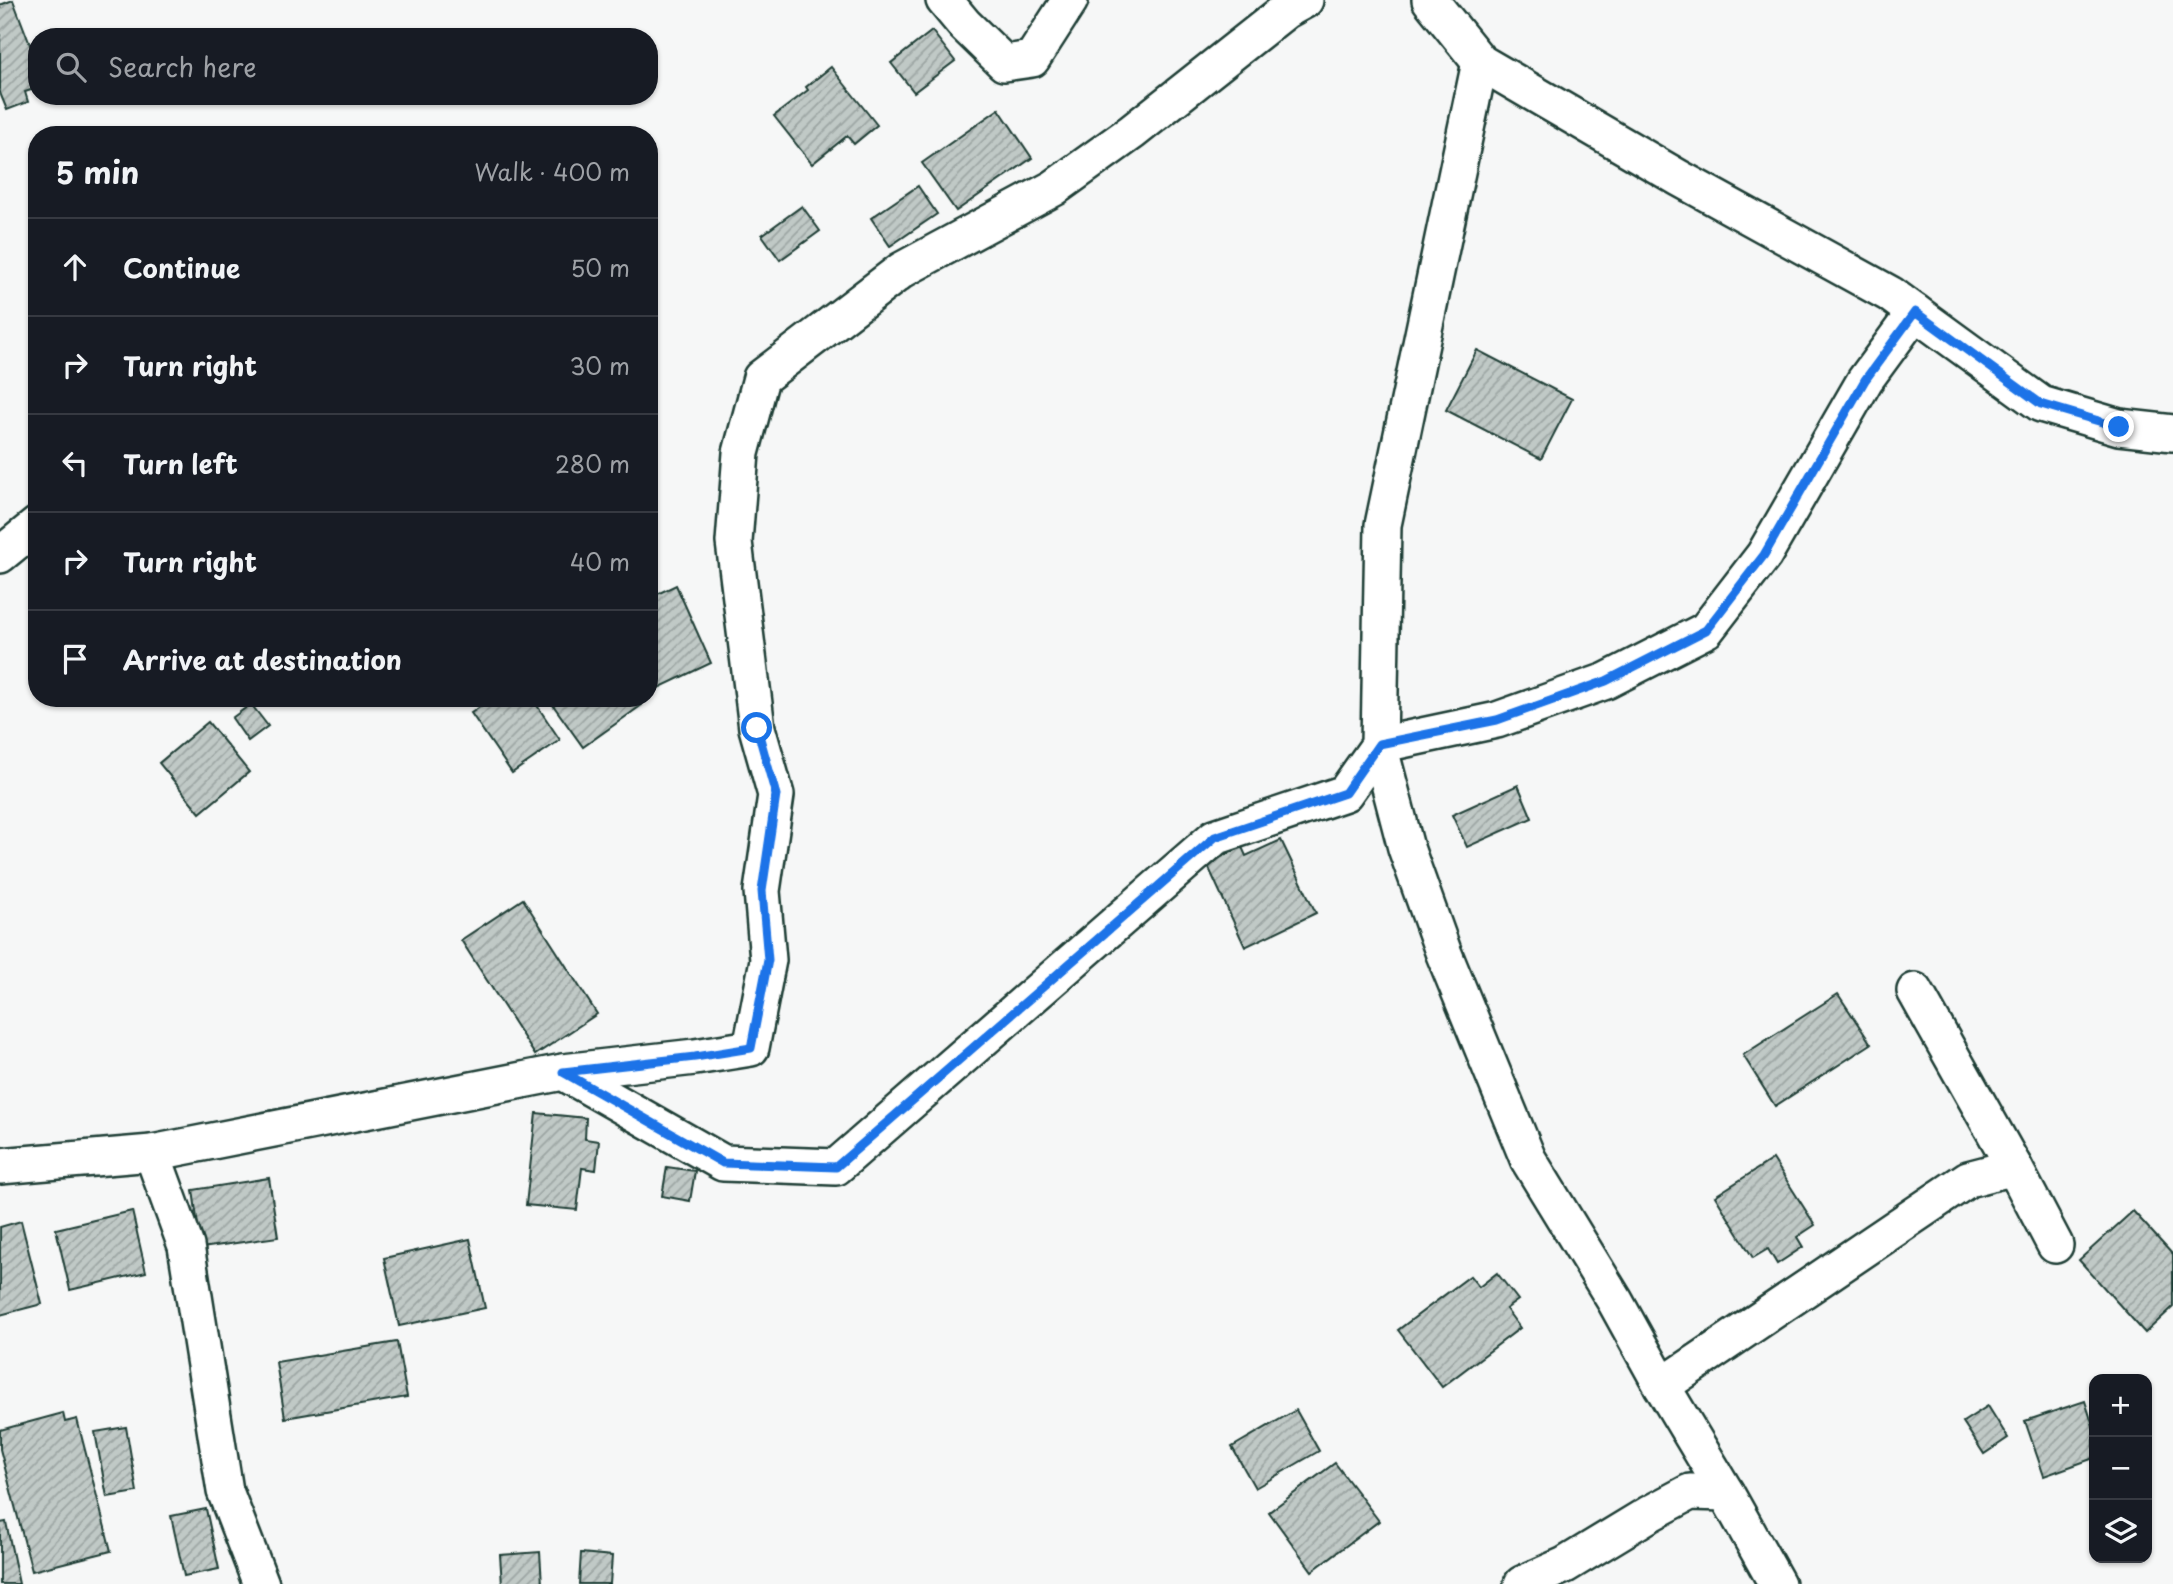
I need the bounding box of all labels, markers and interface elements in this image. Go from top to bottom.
search box [28,28,658,105]
text: Search here [108,47,257,86]
icon: search [52,48,90,86]
text: 5 min [56,149,139,194]
text: Walk · 400 m [475,154,630,189]
icon: ahead [56,248,94,286]
text: Continue [123,248,240,287]
text: 50 m [570,250,630,285]
icon: right [56,346,94,384]
text: Turn right [123,346,257,385]
text: 30 m [569,348,630,383]
route end [2103,411,2134,442]
icon: left [56,444,94,482]
text: Turn left [123,444,238,483]
text: 280 m [555,446,630,481]
icon: right [56,542,94,580]
text: Turn right [123,542,257,581]
text: 40 m [570,544,630,579]
icon: arrive [56,640,94,678]
text: Arrive at destination [123,640,402,679]
route start [741,712,772,743]
map controls [2089,1374,2152,1563]
button: + [2089,1374,2152,1437]
button: − [2089,1437,2152,1500]
button: layers [2089,1500,2152,1563]

